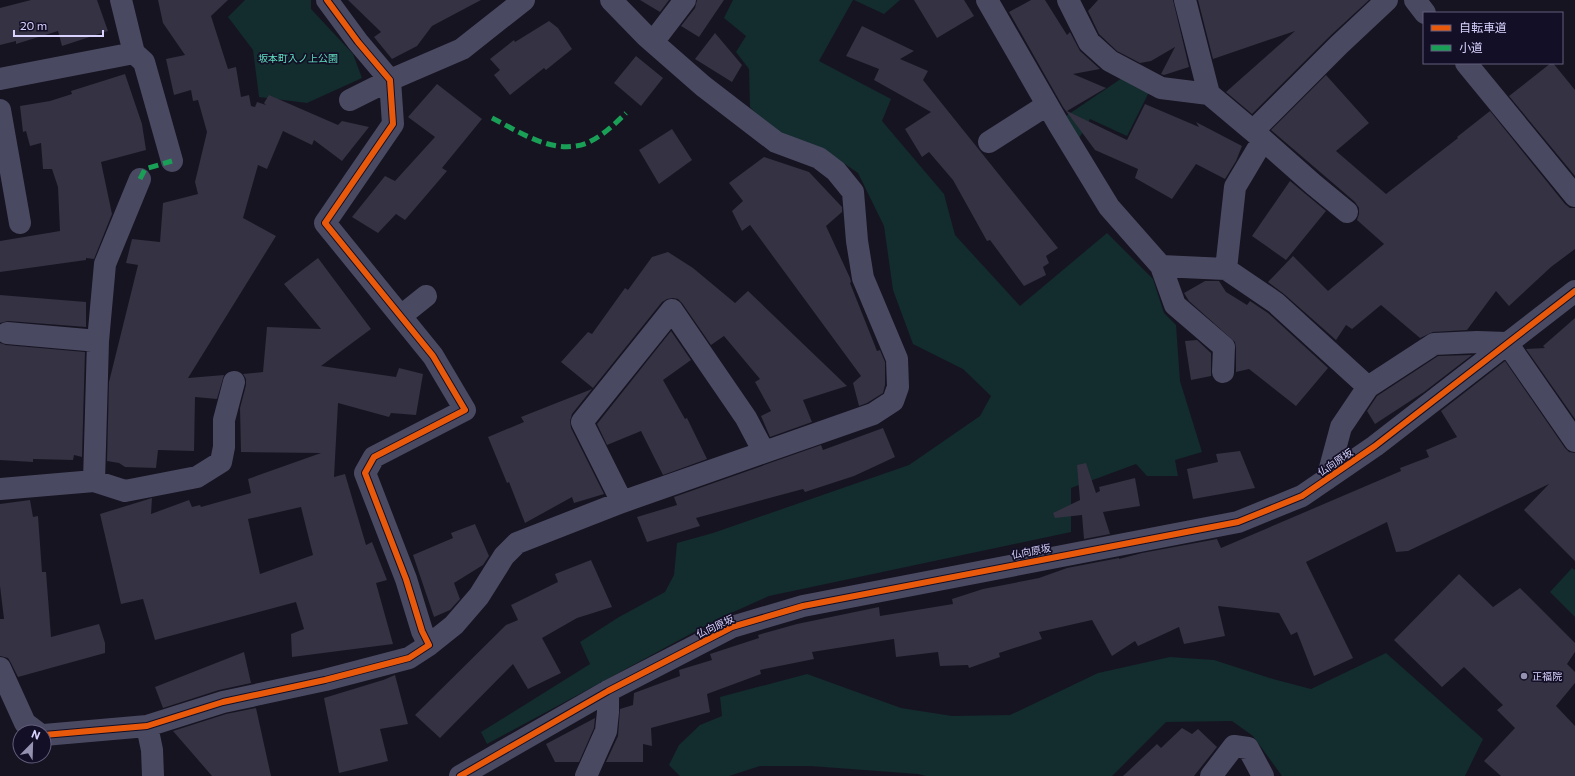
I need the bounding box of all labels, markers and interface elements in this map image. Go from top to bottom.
scale bar [14,12,103,38]
legend [1423,12,1563,64]
text: 20 m [20,18,47,32]
text: 自転車道 [1459,20,1507,34]
text: 小道 [1459,40,1483,54]
park label: 坂本町入ノ上公園 [258,52,338,64]
street label: 仏向原坂 [1315,446,1355,478]
street label: 仏向原坂 [1010,541,1052,561]
street label: 仏向原坂 [694,612,736,640]
place label: 正福院 [1532,670,1562,682]
marker: 正福院 [1519,671,1529,681]
north arrow [12,724,52,764]
text: N [30,727,42,742]

